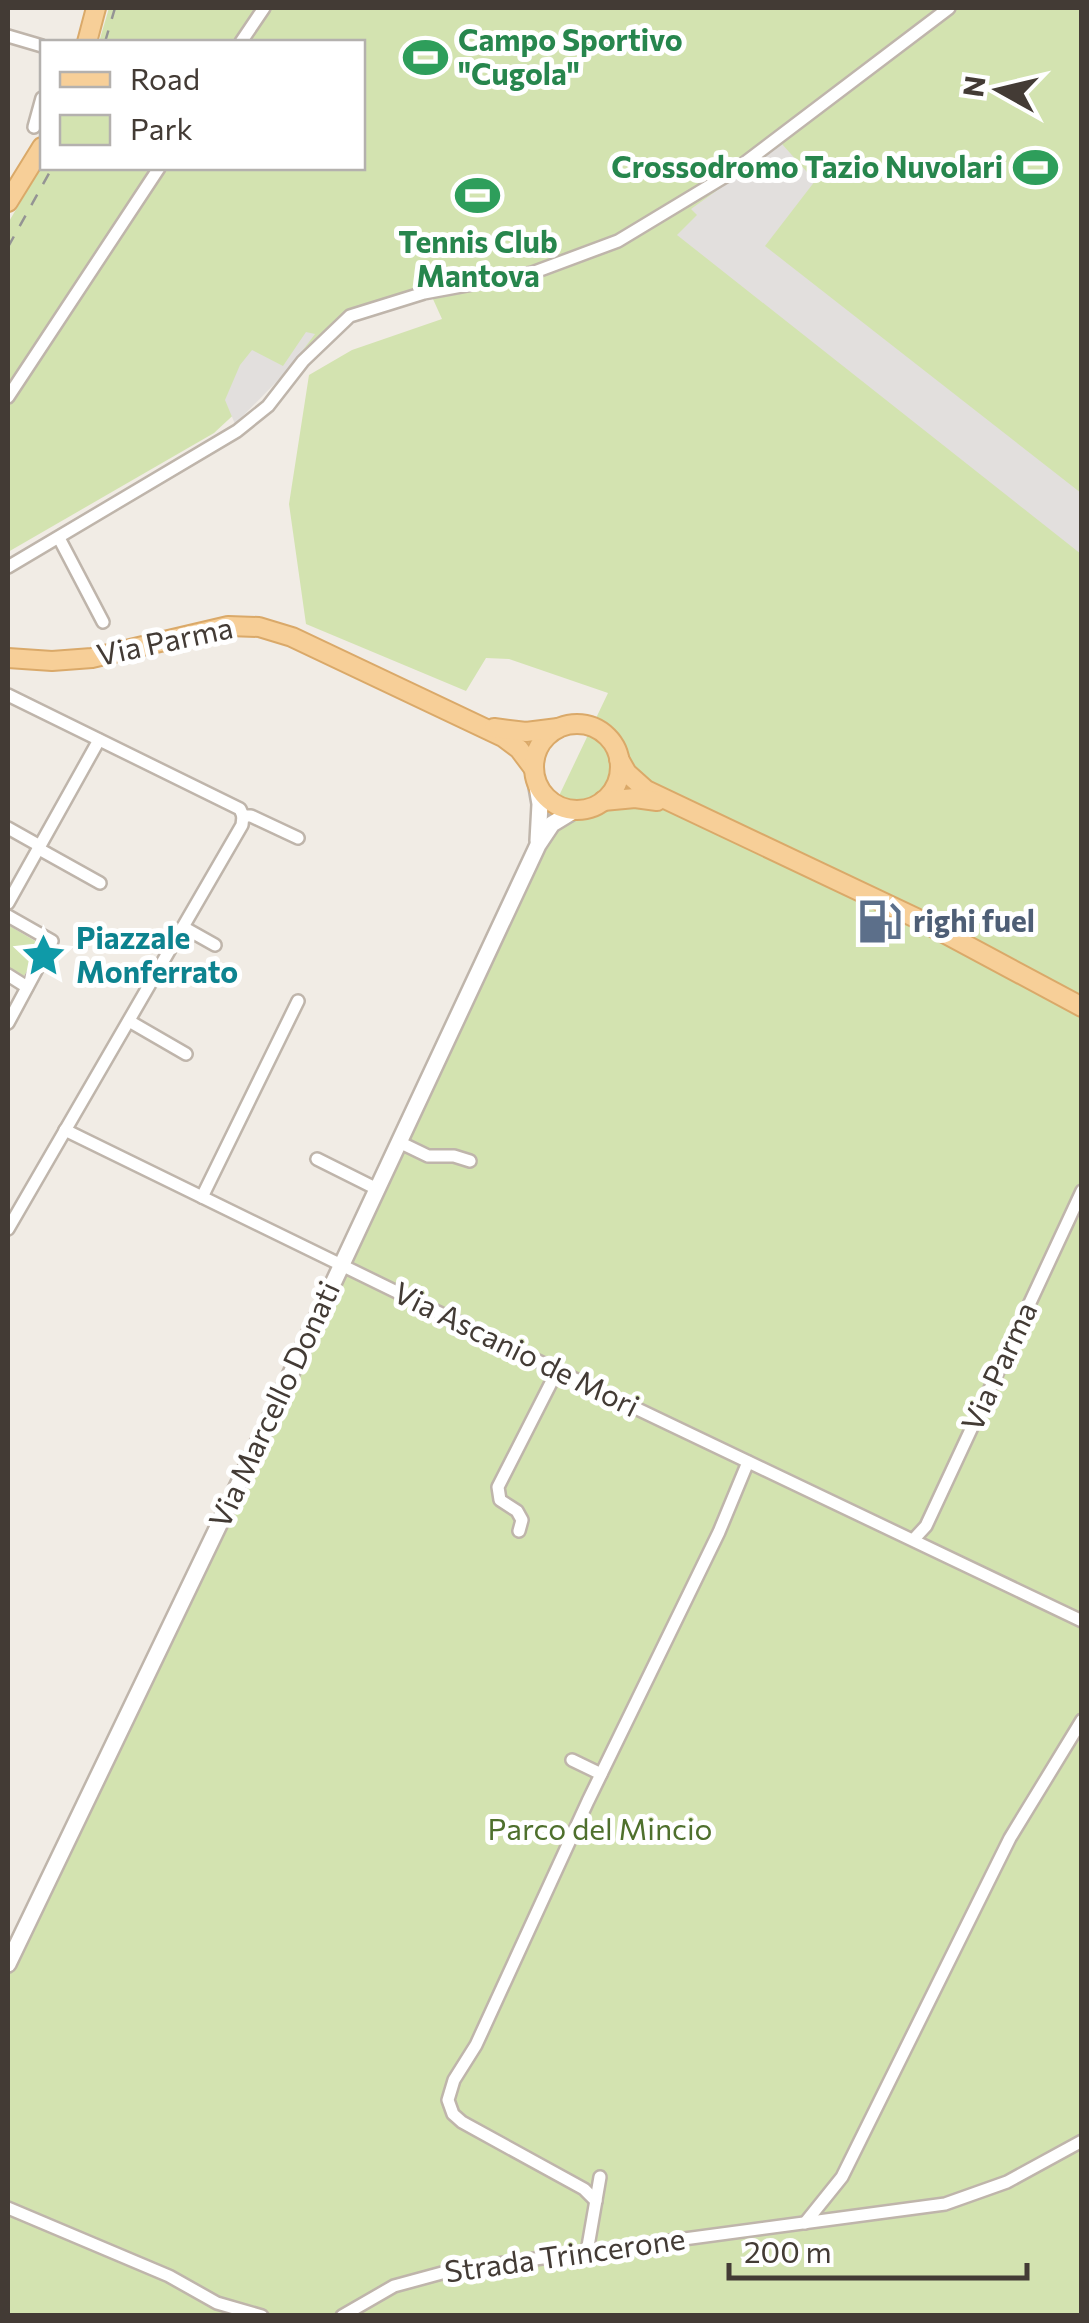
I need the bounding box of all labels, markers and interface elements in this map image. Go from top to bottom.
place label: Campo Sportivo "Cugola" [458,20,683,91]
sports icon: Campo Sportivo "Cugola" [401,34,449,82]
legend [40,40,365,170]
north arrow [949,40,1049,140]
text: Road [130,59,200,96]
text: N [955,74,992,99]
text: Park [130,109,193,146]
sports icon: Crossodromo Tazio Nuvolari [1012,144,1060,192]
place label: Crossodromo Tazio Nuvolari [611,147,1003,184]
sports icon: Tennis Club Mantova [454,172,502,220]
place label: Tennis Club Mantova [398,222,558,293]
street label: Via Parma [93,607,236,672]
fuel station icon: righi fuel [856,898,904,946]
place label: righi fuel [913,901,1035,938]
place label: Piazzale Monferrato [76,918,238,989]
place icon: Piazzale Monferrato [19,932,67,980]
street label: Via Ascanio de Mori [388,1272,646,1423]
street label: Via Marcello Donati [199,1275,346,1533]
street label: Via Parma [952,1296,1044,1436]
park label: Parco del Mincio [487,1809,713,1846]
street label: Strada Trincerone [442,2218,687,2289]
scale bar [729,2218,1026,2280]
text: 200 m [744,2232,832,2269]

